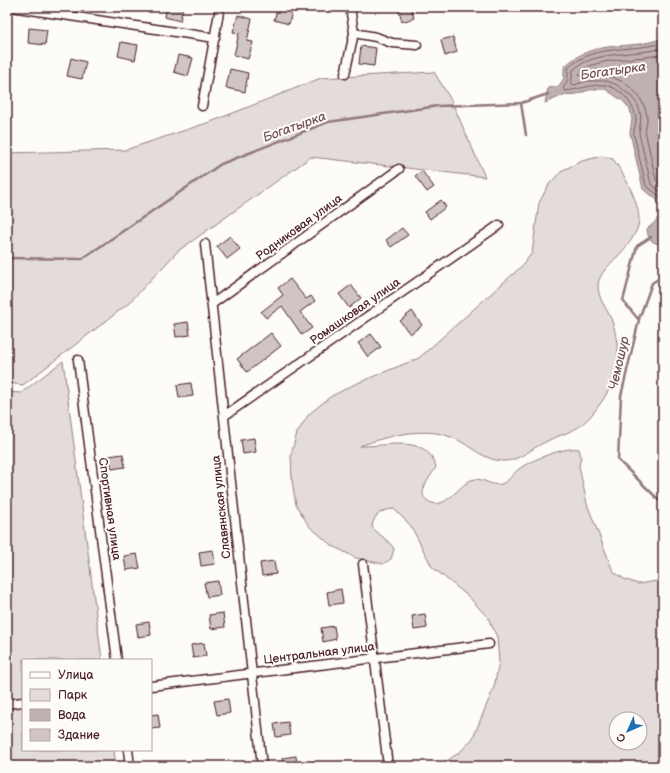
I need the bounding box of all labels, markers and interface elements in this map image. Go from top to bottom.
water label: Богатырка [579,58,647,83]
water label: Богатырка [261,108,328,146]
street label: Родниковая улица [253,191,345,264]
street label: Ромашковая улица [307,275,403,348]
water label: Чемошур [605,334,633,392]
street label: Славянская улица [209,454,234,559]
street label: Спортивная улица [95,457,124,561]
street label: Центральная улица [263,639,375,668]
legend [22,659,152,751]
text: Улица [58,668,94,683]
text: Парк [58,688,88,703]
text: Вода [58,708,86,723]
north arrow [608,711,648,751]
text: Здание [58,728,100,743]
text: С [614,730,629,745]

